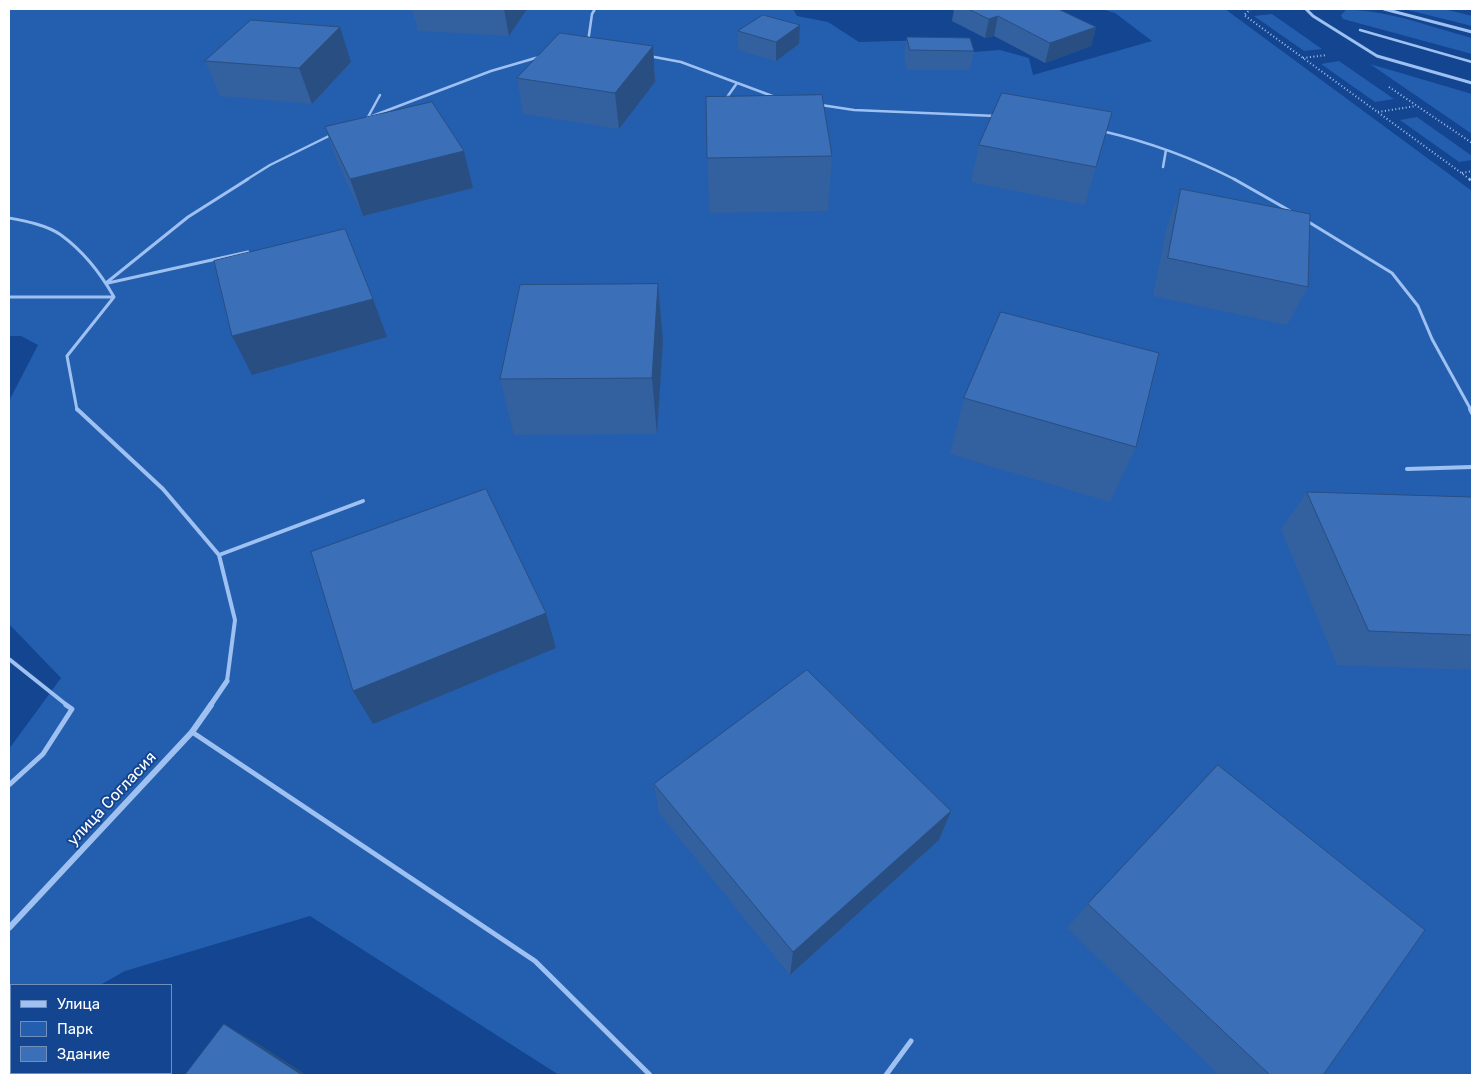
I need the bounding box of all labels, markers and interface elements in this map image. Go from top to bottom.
street label: улица Согласия [64,748,160,850]
legend [10,984,172,1074]
text: Улица [57,995,100,1013]
text: Парк [57,1020,93,1038]
text: Здание [57,1045,110,1063]

